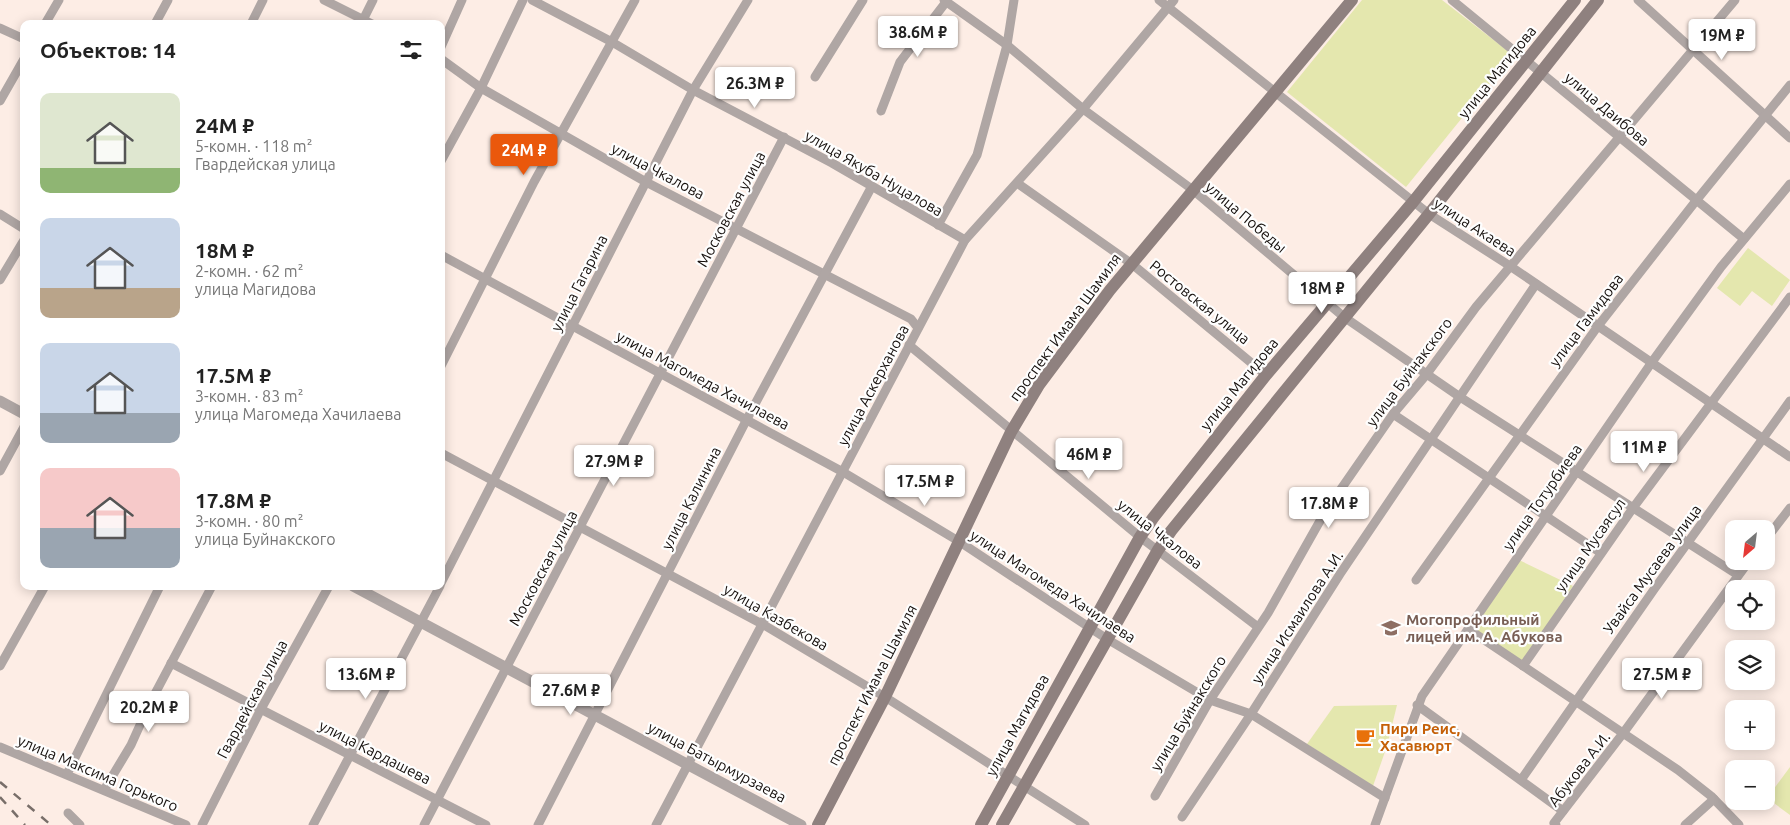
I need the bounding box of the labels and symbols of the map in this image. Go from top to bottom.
pin: 38.6M ₽ [872,15,964,58]
pin: 19M ₽ [1687,18,1757,61]
street label: улица Магидова [1455,22,1539,122]
pin: 26.3M ₽ [709,66,801,109]
street label: улица Даибова [1561,69,1653,149]
street label: улица Якуба Нуцалова [802,127,946,219]
pin: 24M ₽ [489,134,559,176]
street label: улица Чкалова [609,139,707,203]
street label: Московская улица [693,148,769,270]
street label: улица Победы [1202,178,1290,256]
street label: улица Акаева [1431,194,1519,260]
street label: улица Гагарина [547,232,611,334]
street label: проспект Имама Шамиля [1006,250,1124,404]
street label: Ростовская улица [1147,257,1253,347]
street label: улица Гамидова [1546,270,1626,370]
pin: 18M ₽ [1287,272,1357,314]
street label: улица Буйнакского [1363,314,1455,430]
street label: улица Аскерханова [834,322,912,448]
street label: улица Магомеда Хачилаева [614,327,792,433]
street label: улица Магидова [1197,334,1281,434]
pin: 11M ₽ [1609,430,1679,473]
pin: 46M ₽ [1054,438,1124,480]
street label: улица Тотурбиева [1499,441,1585,553]
pin: 27.9M ₽ [568,444,660,487]
street label: улица Калинина [658,444,724,552]
pin: 17.5M ₽ [879,464,971,507]
pin: 17.8M ₽ [1283,486,1375,529]
street label: улица Мусаясул [1551,495,1629,595]
street label: улица Чкалова [1114,496,1206,572]
street label: Увайса Мусаева улица [1600,501,1704,637]
street label: Московская улица [505,507,581,629]
north arrow [1725,520,1775,570]
street label: улица Магомеда Хачилаева [967,526,1139,646]
street label: улица Исмаилова А.И. [1248,547,1346,687]
street label: улица Казбекова [721,580,831,654]
street label: проспект Имама Шамиля [824,602,920,768]
place label: Могопрофильный лицей им. А. Абукова [1406,611,1563,645]
school or university icon: Могопрофильный лицей им. А. Абукова [1380,617,1402,639]
street label: Гвардейская улица [214,637,290,761]
street label: улица Буйнакского [1147,652,1229,774]
pin: 13.6M ₽ [320,658,412,700]
pin: 27.5M ₽ [1616,658,1708,700]
street label: улица Магидова [982,671,1052,779]
pin: 27.6M ₽ [525,674,617,716]
pin: 20.2M ₽ [103,690,195,733]
street label: улица Кардашева [316,716,434,788]
street label: улица Батырмурзаева [645,718,789,806]
place label: Пири Реис, Хасавюрт [1380,720,1461,754]
cafe icon: Пири Реис, Хасавюрт [1354,726,1376,748]
street label: Абукова А.И. [1545,728,1613,810]
street label: улица Максима Горького [15,731,181,815]

